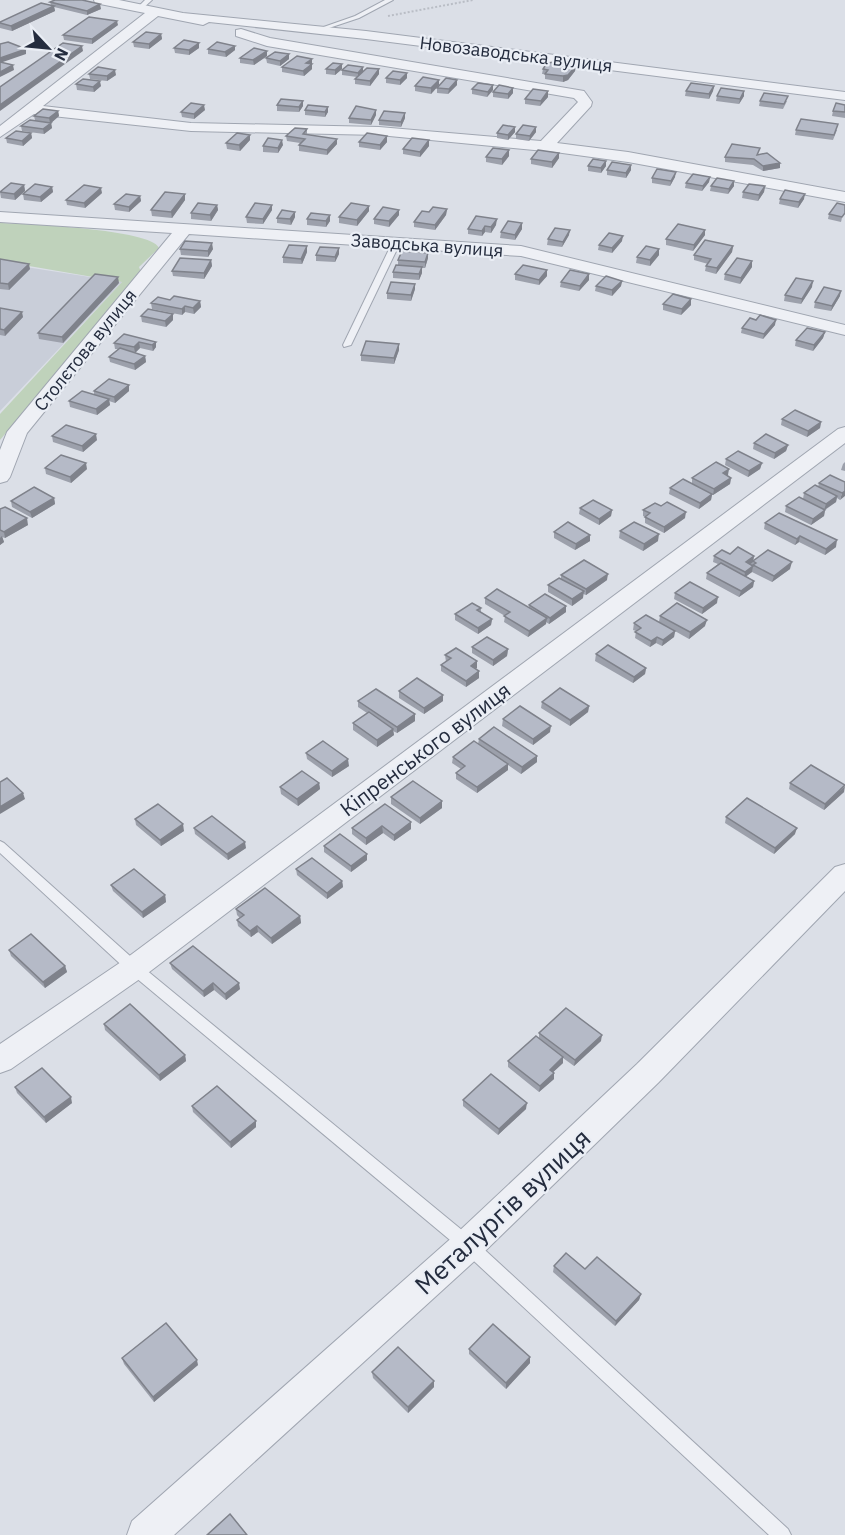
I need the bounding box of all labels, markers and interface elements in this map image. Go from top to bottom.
north arrow [18,18,78,78]
street label: Новозаводська вулиця [418,31,614,77]
text: N [50,45,73,64]
street label: Заводська вулиця [350,228,504,262]
street label: Столєтова вулиця [29,284,141,416]
street label: Кіпренського вулиця [334,676,516,822]
street label: Металургів вулиця [407,1121,597,1301]

